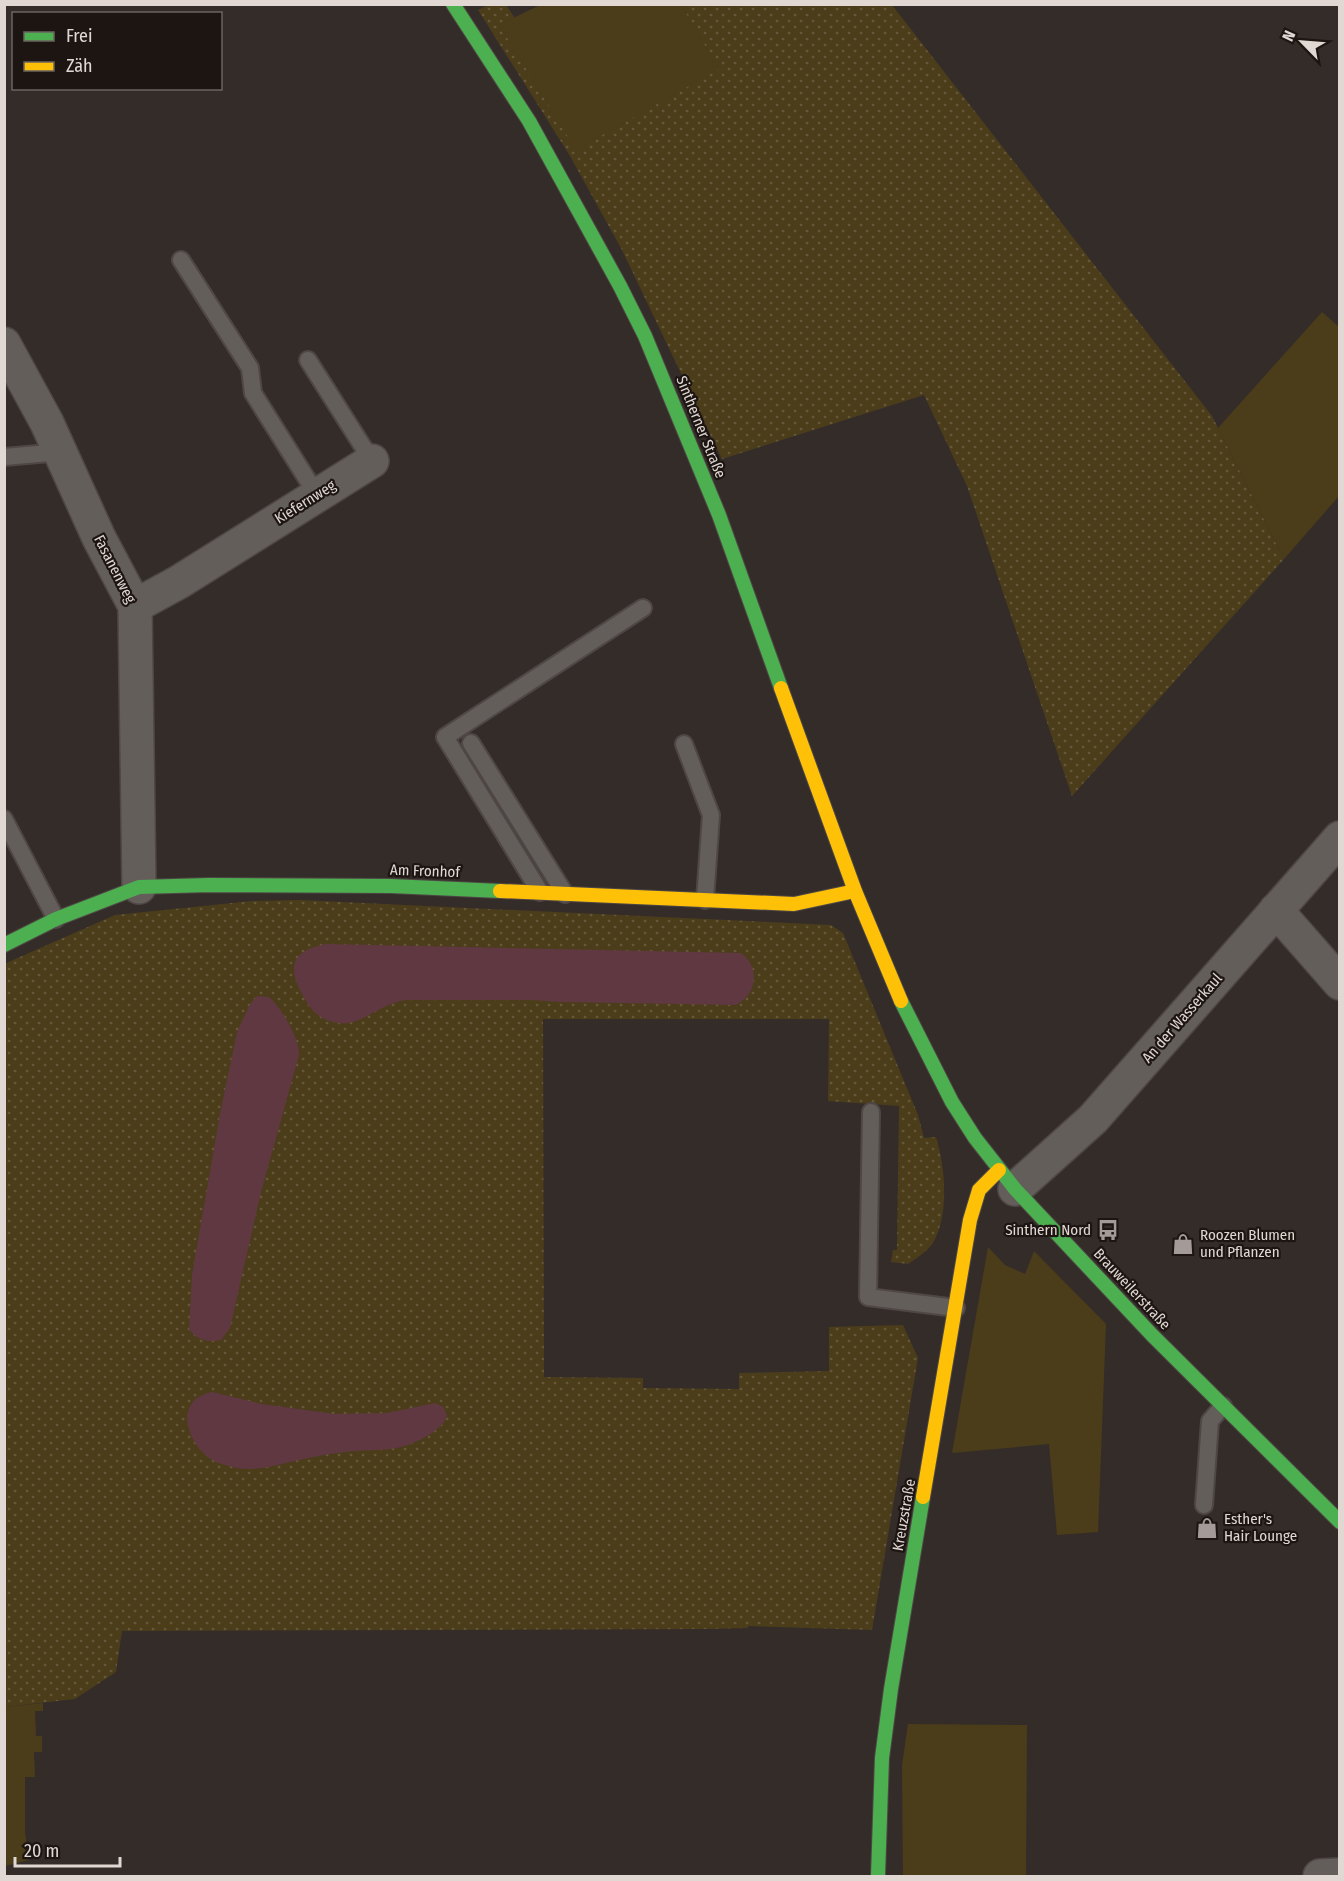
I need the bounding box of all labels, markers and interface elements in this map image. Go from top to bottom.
legend [12,12,222,90]
north arrow [1272,12,1332,72]
text: Frei [66,25,92,47]
text: N [1278,28,1299,44]
text: Zäh [66,55,93,77]
street label: Sintherner Straße [672,373,730,481]
street label: Kiefernweg [271,476,339,528]
street label: Fasanenweg [90,532,140,606]
street label: Am Fronhof [390,861,462,881]
street label: An der Wasserkaul [1138,970,1226,1066]
bus stop icon: Sinthern Nord [1096,1218,1120,1242]
place label: Sinthern Nord [1005,1221,1091,1239]
place label: Roozen Blumen und Pflanzen [1200,1226,1295,1261]
shop icon: Roozen Blumen und Pflanzen [1171,1232,1195,1256]
street label: Brauweilerstraße [1090,1245,1174,1333]
street label: Kreuzstraße [889,1478,919,1552]
place label: Esther's Hair Lounge [1224,1510,1297,1545]
shop icon: Esther's Hair Lounge [1195,1516,1219,1540]
scale bar [15,1830,120,1868]
text: 20 m [24,1840,59,1862]

